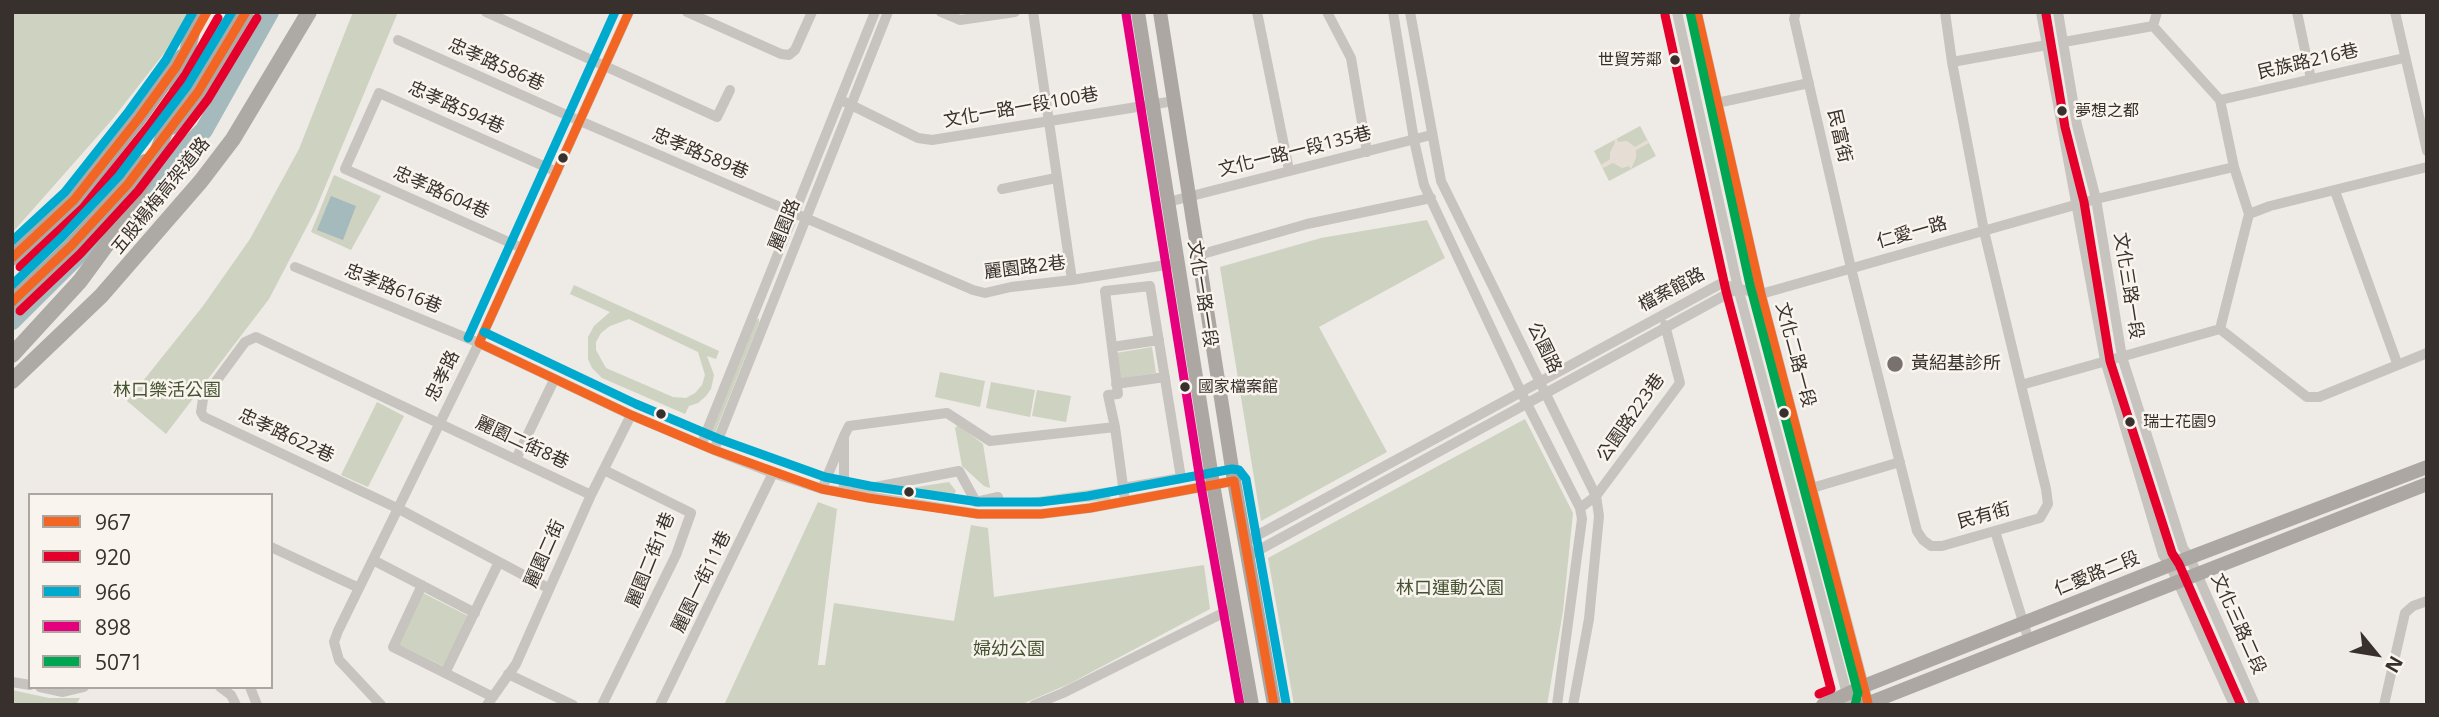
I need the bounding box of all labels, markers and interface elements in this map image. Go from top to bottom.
street label: 忠孝路586巷 [445,34,547,96]
street label: 民族路216巷 [2255,40,2361,84]
place label: 世貿芳鄰 [1598,50,1662,70]
marker: 世貿芳鄰 [1668,53,1682,67]
street label: 忠孝路594巷 [405,77,507,139]
street label: 文化一路一段100巷 [942,84,1100,132]
place label: 夢想之都 [2075,101,2139,121]
marker: 夢想之都 [2055,104,2069,118]
street label: 民富街 [1822,107,1856,165]
street label: 文化一路一段135巷 [1216,123,1374,181]
street label: 忠孝路589巷 [648,124,752,184]
street label: 五股楊梅高架道路 [107,133,215,259]
unlabelled marker [556,151,570,165]
street label: 忠孝路604巷 [390,162,492,224]
street label: 麗園路 [765,196,805,254]
street label: 仁愛一路 [1874,213,1950,253]
street label: 文化三路一段 [2109,231,2147,341]
street label: 文化一路一段 [1183,239,1221,349]
street label: 麗園路2巷 [983,252,1067,284]
street label: 忠孝路616巷 [341,260,445,318]
street label: 檔案館路 [1635,264,1709,316]
street label: 文化二路一段 [1771,300,1819,410]
street label: 公園路 [1522,319,1566,377]
street label: 忠孝路 [421,347,465,405]
place label: 黃紹基診所 [1911,353,2001,375]
marker: 黃紹基診所 [1885,354,1905,374]
street label: 公園路223巷 [1593,370,1669,466]
place label: 國家檔案館 [1198,377,1278,397]
park label: 林口樂活公園 [113,380,221,402]
marker: 國家檔案館 [1178,380,1192,394]
street label: 忠孝路622巷 [235,404,337,468]
unlabelled marker [1777,406,1791,420]
unlabelled marker [654,407,668,421]
street label: 麗園二街8巷 [472,412,572,474]
place label: 瑞士花園9 [2143,412,2216,432]
marker: 瑞士花園9 [2123,415,2137,429]
unlabelled marker [902,485,916,499]
legend [28,493,273,689]
street label: 民有街 [1955,499,2013,533]
text: 967 [95,508,131,536]
street label: 麗園二街1巷 [622,509,680,611]
street label: 麗園二街 [520,517,570,591]
street label: 麗園一街11巷 [668,528,736,636]
text: 920 [95,543,131,571]
street label: 仁愛路二段 [2051,547,2143,601]
street label: 文化三路二段 [2206,570,2270,678]
text: 966 [95,578,131,606]
park label: 林口運動公園 [1396,578,1504,600]
text: 898 [95,613,131,641]
north arrow [2341,619,2411,689]
park label: 婦幼公園 [973,639,1045,661]
text: 5071 [95,648,143,676]
text: N [2379,651,2409,678]

